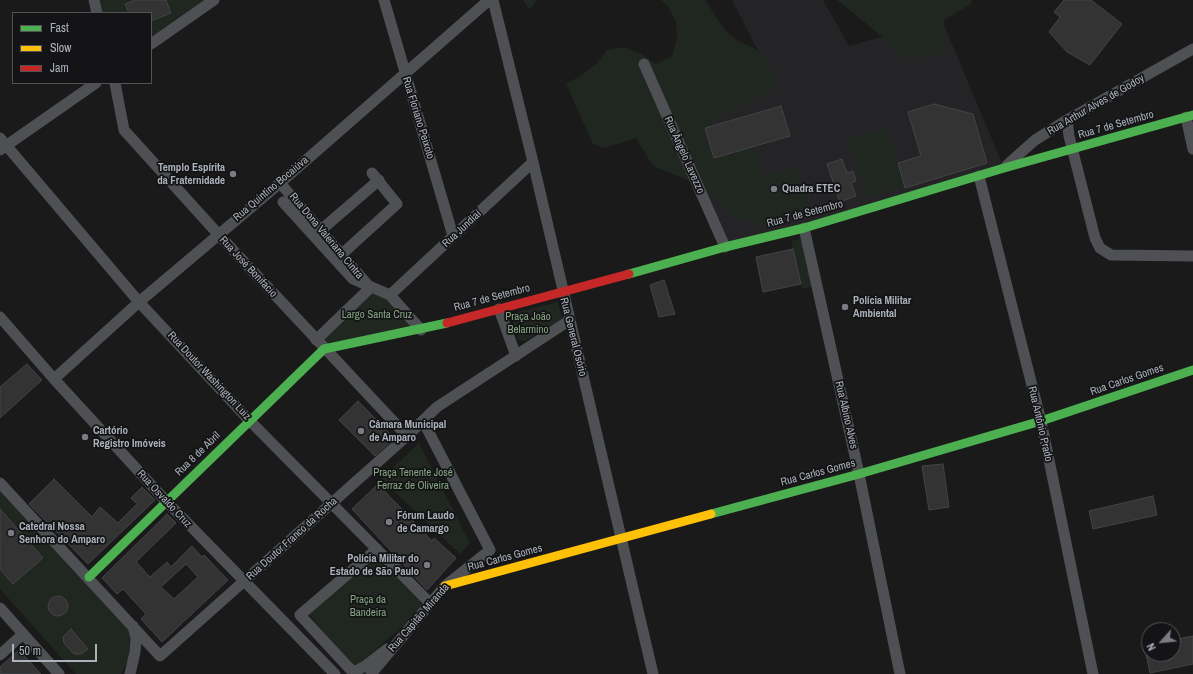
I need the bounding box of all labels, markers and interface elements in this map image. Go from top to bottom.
legend [12,12,152,84]
text: Fast [50,20,69,36]
text: Slow [50,40,71,56]
text: Jam [50,60,69,76]
street label: Rua Arthur Alves de Godoy [1045,72,1147,138]
street label: Rua Floriano Peixoto [399,75,437,161]
street label: Rua 7 de Setembro [1077,108,1155,142]
street label: Rua Ângelo Lavezzo [661,114,707,196]
street label: Rua Quintino Bocaiúva [231,154,311,224]
place label: Templo Espírita da Fraternidade [157,161,225,187]
marker: Templo Espírita da Fraternidade [228,169,238,179]
place label: Quadra ETEC [782,182,840,196]
marker: Quadra ETEC [769,184,779,194]
street label: Rua Dona Valeriana Cintra [286,190,366,282]
street label: Rua 7 de Setembro [766,198,844,230]
street label: Rua Jundiaí [440,208,484,250]
street label: Rua José Bonifacio [216,234,280,300]
street label: Rua 7 de Setembro [453,282,531,314]
place label: Polícia Militar Ambiental [853,294,911,320]
street label: Rua General Osório [557,296,589,378]
marker: Polícia Militar Ambiental [840,302,850,312]
park label: Largo Santa Cruz [342,308,412,322]
park label: Praça João Belarmino [505,310,551,336]
street label: Rua Doutor Washington Luiz [165,329,253,423]
street label: Rua Carlos Gomes [1089,361,1165,399]
street label: Rua Albino Alves [832,380,860,450]
street label: Rua Antônio Prado [1025,385,1055,463]
place label: Câmara Municipal de Amparo [369,418,446,444]
place label: Cartório Registro Imóveis [93,424,166,450]
marker: Câmara Municipal de Amparo [356,426,366,436]
street label: Rua 8 de Abril [173,429,223,479]
marker: Cartório Registro Imóveis [80,432,90,442]
street label: Rua Carlos Gomes [779,457,857,489]
park label: Praça Tenente José Ferraz de Oliveira [373,466,453,492]
street label: Rua Osvaldo Cruz [134,468,194,530]
street label: Rua Doutor Franco da Rocha [244,495,340,583]
place label: Fórum Laudo de Camargo [397,509,454,535]
marker: Fórum Laudo de Camargo [384,517,394,527]
place label: Catedral Nossa Senhora do Amparo [19,520,105,546]
marker: Catedral Nossa Senhora do Amparo [6,528,16,538]
street label: Rua Carlos Gomes [466,542,544,574]
place label: Polícia Militar do Estado de São Paulo [330,552,419,578]
marker: Polícia Militar do Estado de São Paulo [422,560,432,570]
street label: Rua Capitão Miranda [386,581,452,655]
park label: Praça da Bandeira [350,593,386,619]
north arrow [1141,622,1181,662]
scale bar [14,636,99,662]
text: N [1143,641,1159,653]
text: 50 m [19,643,41,659]

